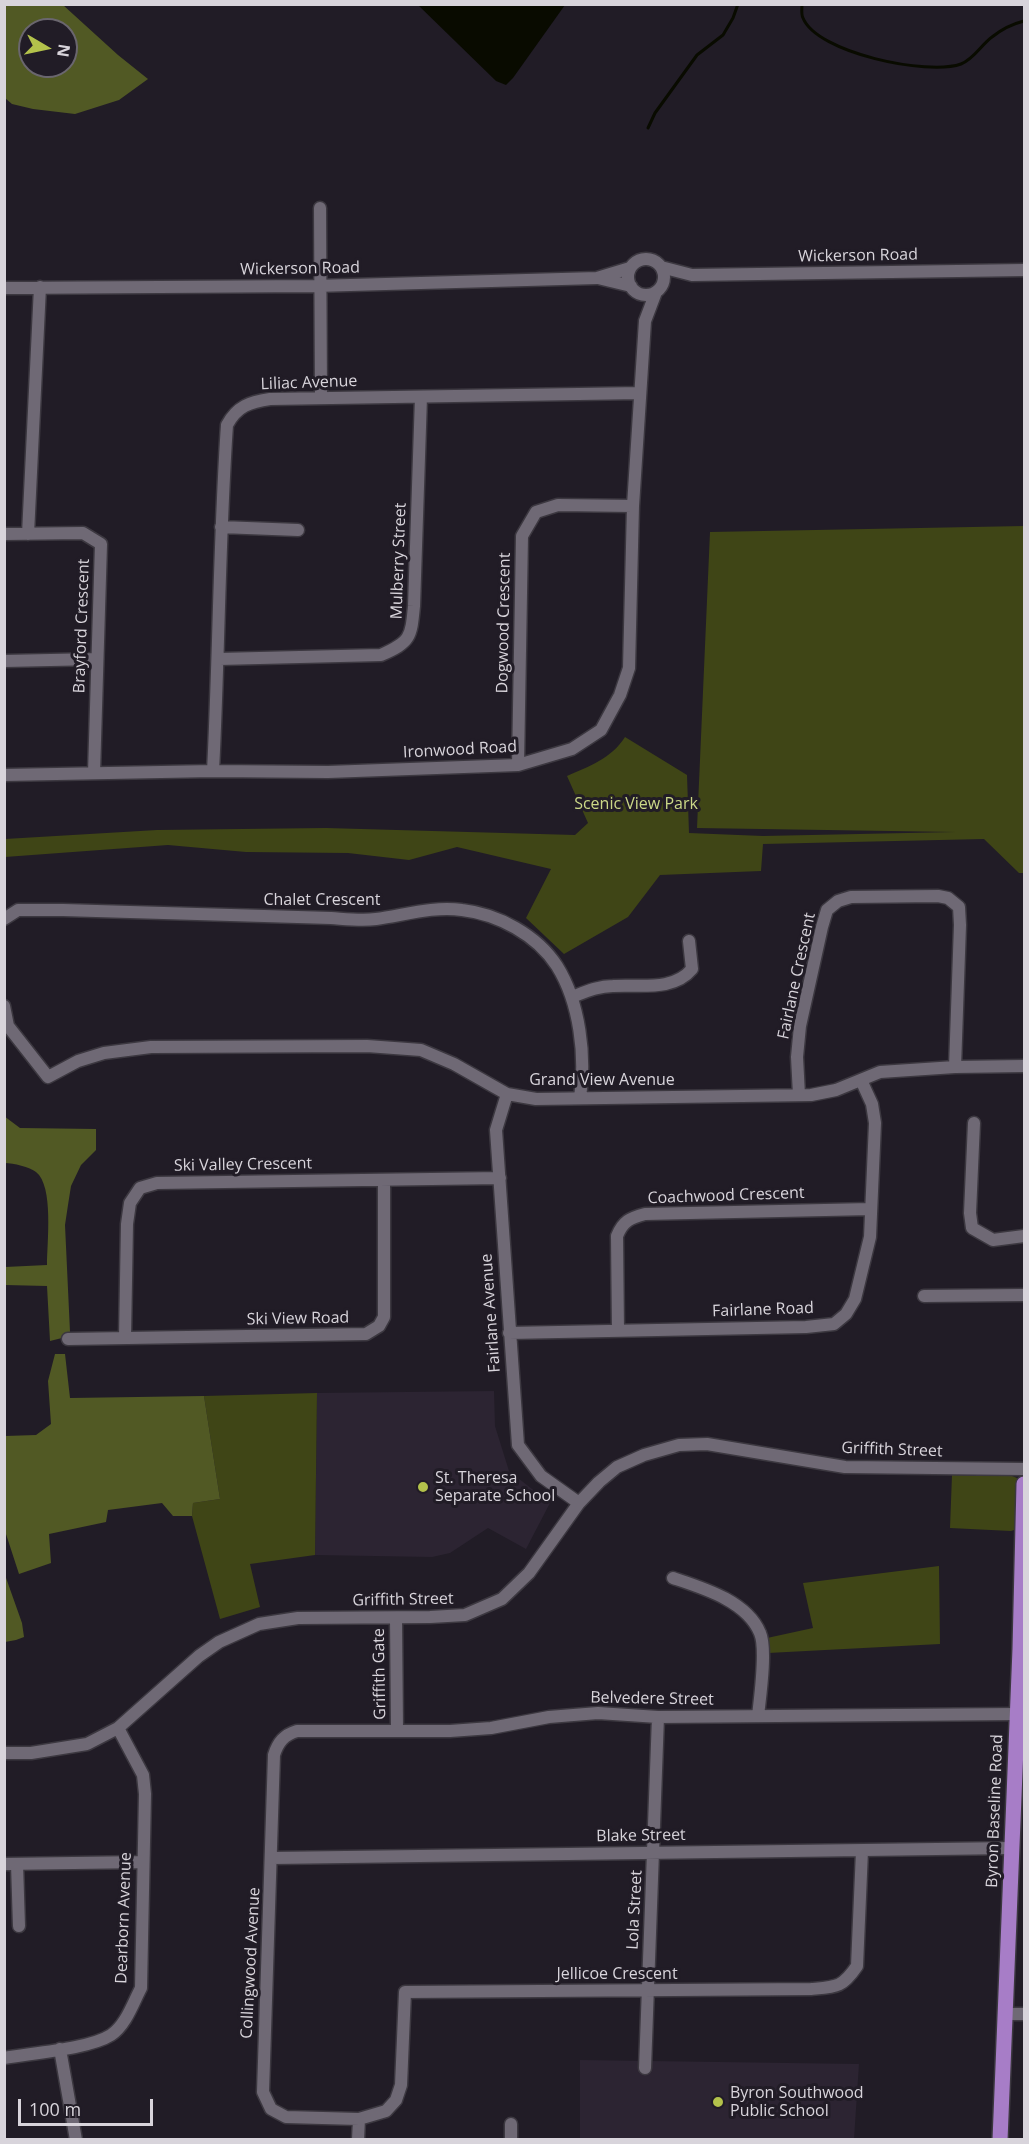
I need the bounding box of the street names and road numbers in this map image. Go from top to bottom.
street label: Wickerson Road [798,245,918,267]
street label: Wickerson Road [240,258,360,280]
street label: Liliac Avenue [260,372,358,394]
street label: Mulberry Street [387,502,411,620]
street label: Dogwood Crescent [493,552,515,694]
street label: Brayford Crescent [70,558,94,694]
street label: Ironwood Road [402,737,518,763]
street label: Chalet Crescent [263,890,381,910]
street label: Fairlane Crescent [774,911,820,1041]
street label: Grand View Avenue [529,1070,675,1090]
street label: Ski Valley Crescent [174,1154,312,1176]
street label: Coachwood Crescent [647,1184,805,1208]
street label: Fairlane Avenue [477,1253,505,1373]
street label: Fairlane Road [712,1299,814,1321]
street label: Ski View Road [247,1309,349,1329]
street label: Griffith Street [841,1439,943,1461]
street label: Griffith Street [352,1590,454,1610]
street label: Griffith Gate [370,1628,390,1720]
street label: Belvedere Street [590,1688,714,1710]
street label: Byron Baseline Road [983,1734,1007,1888]
street label: Blake Street [596,1826,686,1846]
street label: Dearborn Avenue [112,1852,136,1984]
street label: Lola Street [623,1870,647,1950]
street label: Collingwood Avenue [237,1887,265,2039]
street label: Jellicoe Crescent [556,1964,678,1984]

